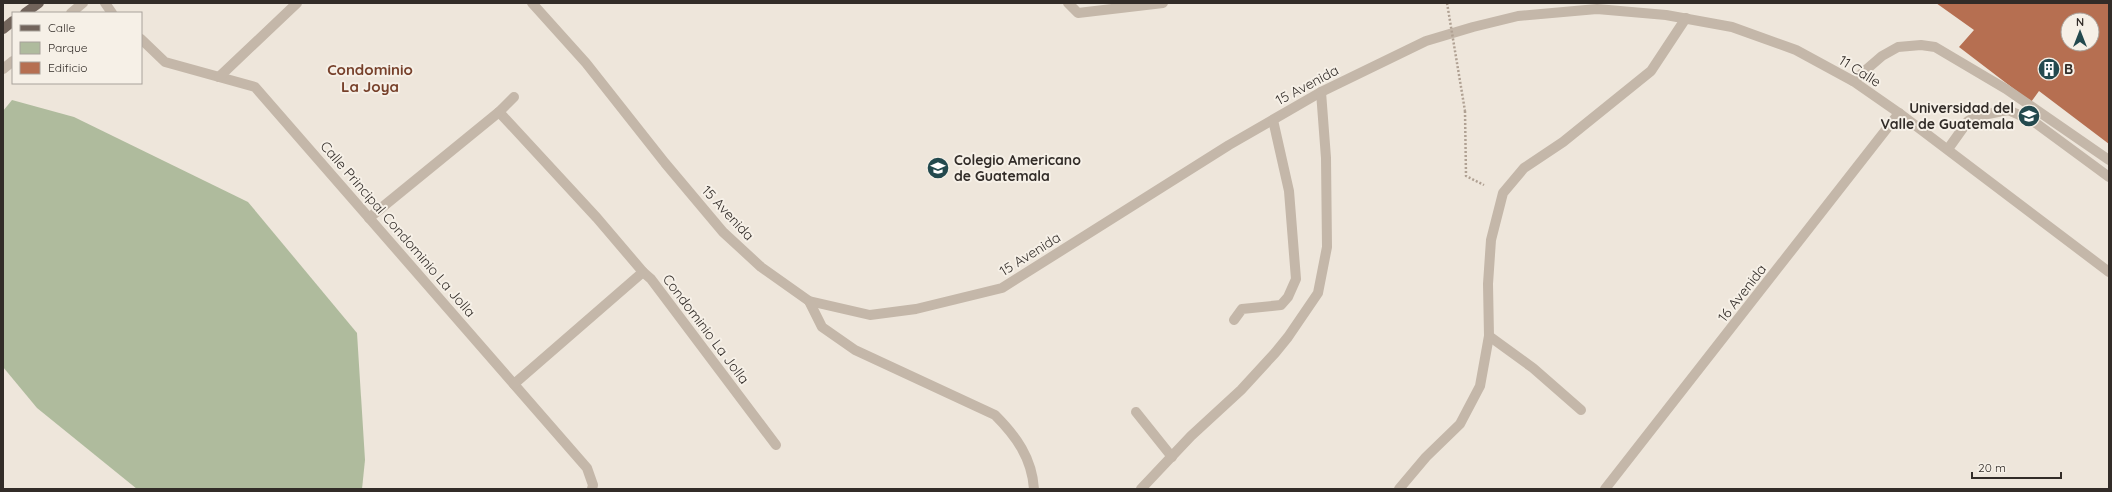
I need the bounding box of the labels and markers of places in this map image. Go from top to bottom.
building icon: B [2036,56,2062,82]
place label: B [2064,60,2073,78]
place label: Universidad del Valle de Guatemala [1880,99,2014,133]
school or university icon: Universidad del Valle de Guatemala [2016,103,2042,129]
place label: Colegio Americano de Guatemala [954,151,1081,185]
school or university icon: Colegio Americano de Guatemala [925,155,951,181]

